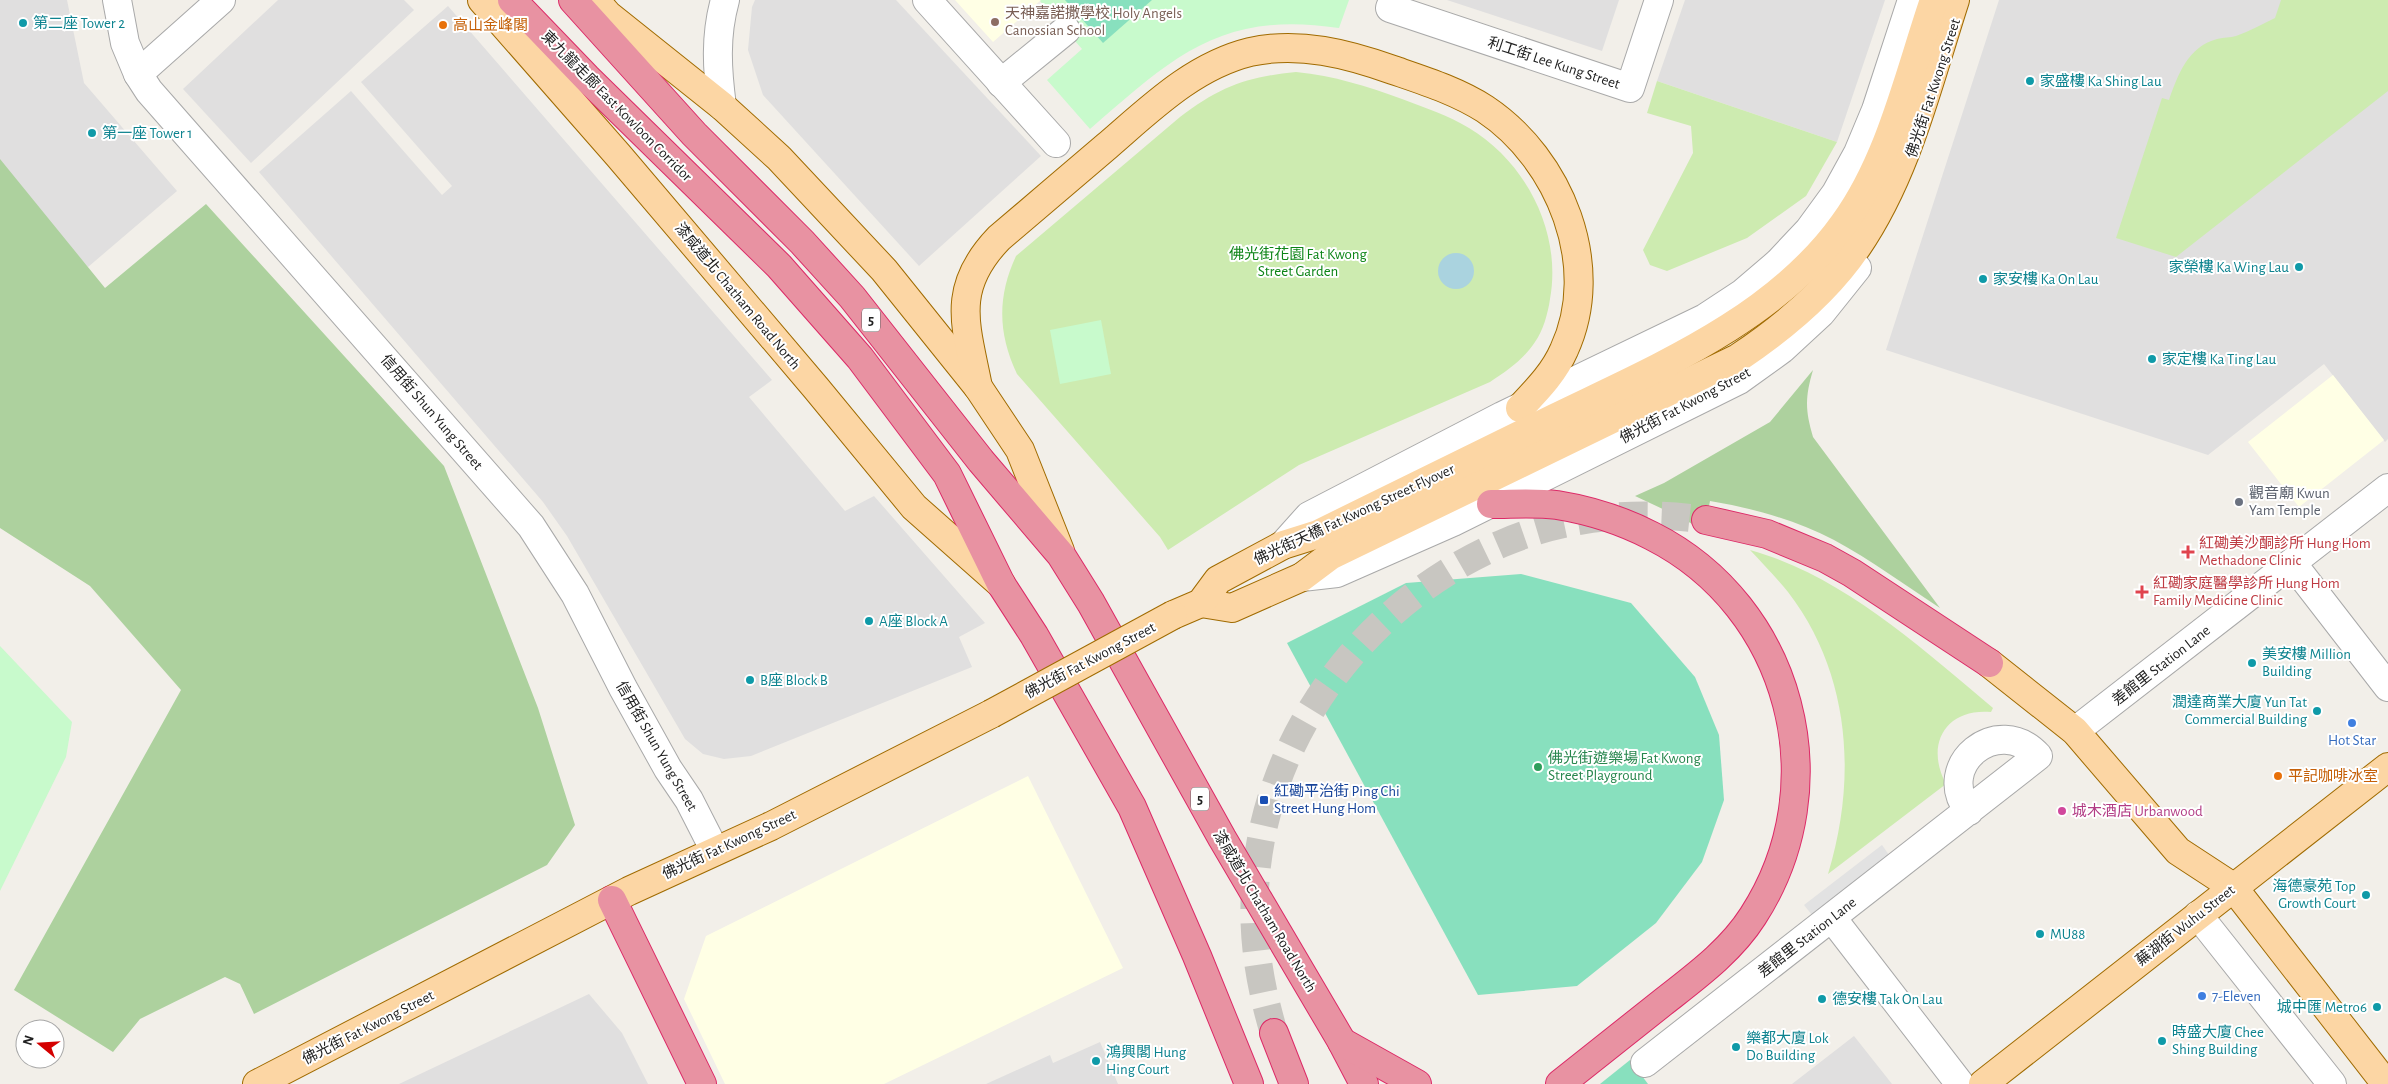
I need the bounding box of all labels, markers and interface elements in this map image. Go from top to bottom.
place label: 天神嘉諾撒學校 Holy Angels Canossian School [1005,4,1182,38]
place label: 第二座 Tower 2 [33,15,125,31]
place label: 高山金峰閣 [453,16,528,33]
marker: 天神嘉諾撒學校 Holy Angels Canossian School [989,16,1001,28]
street label: 佛光街 Fat Kwong Street [1902,16,1963,160]
marker: 第二座 Tower 2 [17,17,29,29]
marker: 高山金峰閣 [437,19,449,31]
street label: 東九龍走廊 East Kowloon Corridor [539,27,696,184]
street label: 利工街 Lee Kung Street [1486,34,1622,92]
place label: 家盛樓 Ka Shing Lau [2040,72,2162,89]
marker: 家盛樓 Ka Shing Lau [2024,75,2036,87]
place label: 第一座 Tower 1 [102,125,192,141]
marker: 第一座 Tower 1 [86,127,98,139]
street label: 漆咸道北 Chatham Road North [672,219,805,372]
park label: 佛光街花園 Fat Kwong Street Garden [1229,245,1368,279]
place label: 家榮樓 Ka Wing Lau [2169,259,2289,275]
marker: 家榮樓 Ka Wing Lau [2293,261,2305,273]
place label: 家安樓 Ka On Lau [1993,271,2099,287]
marker: 家安樓 Ka On Lau [1977,273,1989,285]
road number: 5 [862,308,880,332]
street label: 信用街 Shun Yung Street [378,351,486,473]
place label: 家定樓 Ka Ting Lau [2162,351,2277,367]
marker: 家定樓 Ka Ting Lau [2146,353,2158,365]
street label: 佛光街 Fat Kwong Street [1617,363,1753,446]
street label: 佛光街天橋 Fat Kwong Street Flyover [1251,459,1457,568]
place label: 觀音廟 Kwun Yam Temple [2249,485,2330,518]
marker: 觀音廟 Kwun Yam Temple [2233,496,2245,508]
place label: 紅磡美沙酮診所 Hung Hom Methadone Clinic [2199,535,2371,568]
marker: 紅磡美沙酮診所 Hung Hom Methadone Clinic [2181,545,2195,559]
place label: 紅磡家庭醫學診所 Hung Hom Family Medicine Clinic [2153,575,2340,608]
marker: 紅磡家庭醫學診所 Hung Hom Family Medicine Clinic [2135,585,2149,599]
place label: A座 Block A [879,613,948,629]
marker: A座 Block A [863,615,875,627]
street label: 佛光街 Fat Kwong Street [1022,618,1158,701]
street label: 差館里 Station Lane [2109,622,2213,708]
place label: 美安樓 Million Building [2262,646,2351,679]
marker: 美安樓 Million Building [2246,657,2258,669]
place label: B座 Block B [760,672,828,688]
marker: B座 Block B [744,674,756,686]
street label: 信用街 Shun Yung Street [613,678,701,814]
place label: 潤達商業大廈 Yun Tat Commercial Building [2172,694,2308,727]
marker: 潤達商業大廈 Yun Tat Commercial Building [2311,705,2323,717]
marker: Hot Star [2346,717,2358,729]
place label: Hot Star [2328,733,2376,748]
place label: 佛光街遊樂場 Fat Kwong Street Playground [1548,749,1701,783]
marker: 佛光街遊樂場 Fat Kwong Street Playground [1532,761,1544,773]
place label: 平記咖啡冰室 [2288,768,2378,784]
marker: 平記咖啡冰室 [2272,770,2284,782]
place label: 紅磡平治街 Ping Chi Street Hung Hom [1274,783,1400,816]
road number: 5 [1191,788,1209,811]
marker: 紅磡平治街 Ping Chi Street Hung Hom [1258,794,1270,806]
place label: 城木酒店 Urbanwood [2072,803,2203,819]
street label: 佛光街 Fat Kwong Street [659,805,798,882]
marker: 城木酒店 Urbanwood [2056,805,2068,817]
street label: 漆咸道北 Chatham Road North [1210,827,1321,995]
place label: 海德豪苑 Top Growth Court [2272,877,2356,911]
street label: 蕪湖街 Wuhu Street [2132,881,2238,969]
marker: 海德豪苑 Top Growth Court [2360,889,2372,901]
street label: 差館里 Station Lane [1755,894,1859,980]
place label: MU88 [2050,927,2085,942]
marker: MU88 [2034,928,2046,940]
street label: 佛光街 Fat Kwong Street [299,986,437,1067]
place label: 7-Eleven [2212,989,2261,1004]
place label: 德安樓 Tak On Lau [1832,990,1943,1007]
marker: 7-Eleven [2196,990,2208,1002]
marker: 德安樓 Tak On Lau [1816,993,1828,1005]
place label: 城中匯 Metro6 [2277,999,2367,1015]
marker: 城中匯 Metro6 [2371,1001,2383,1013]
north arrow [15,1019,65,1069]
place label: 時盛大廈 Chee Shing Building [2172,1023,2264,1057]
place label: 樂都大廈 Lok Do Building [1746,1030,1829,1063]
text: N [20,1033,37,1047]
marker: 時盛大廈 Chee Shing Building [2156,1035,2168,1047]
marker: 樂都大廈 Lok Do Building [1730,1041,1742,1053]
place label: 鴻興閣 Hung Hing Court [1106,1044,1187,1077]
marker: 鴻興閣 Hung Hing Court [1090,1055,1102,1067]

